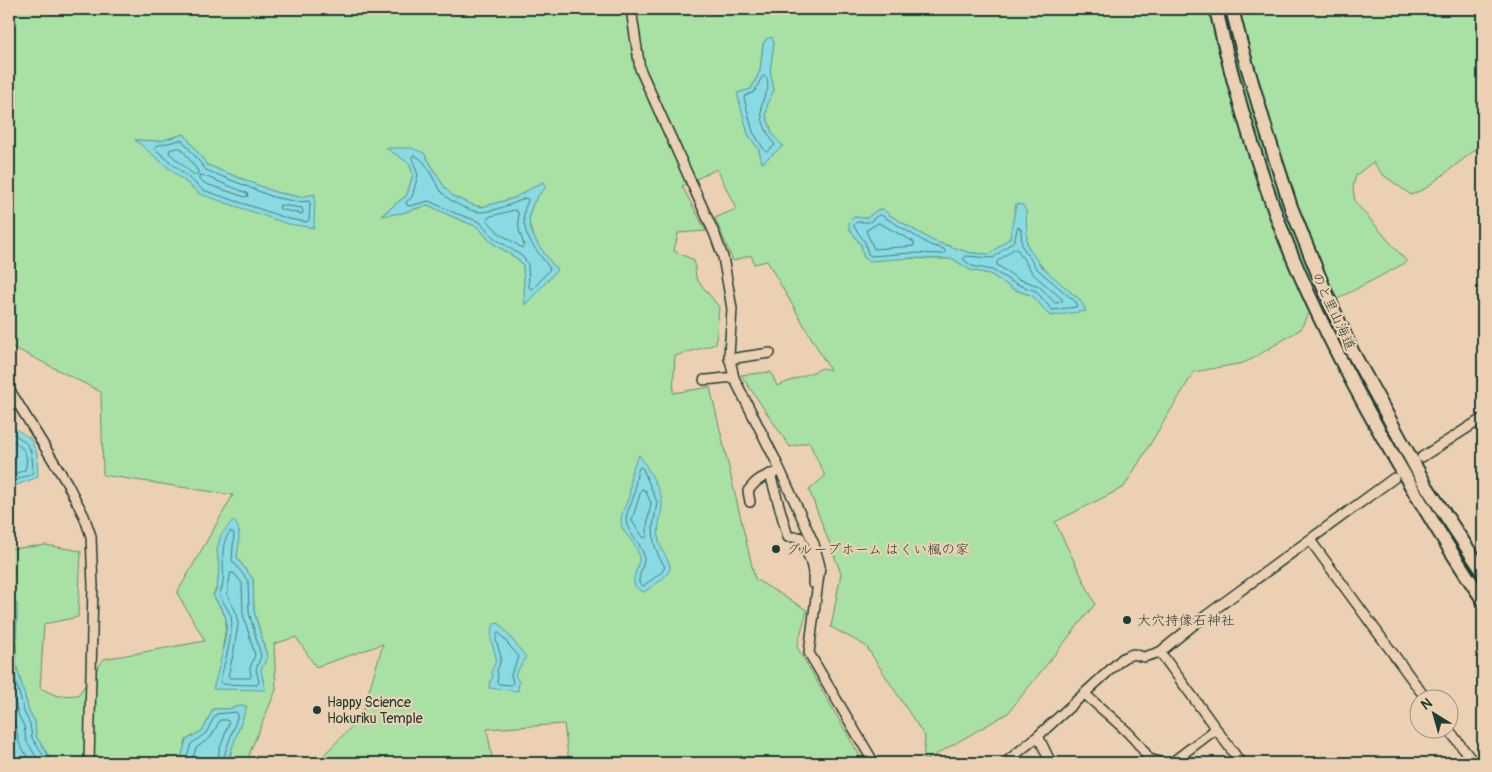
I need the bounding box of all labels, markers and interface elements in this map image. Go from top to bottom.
street label: のと里山海道 [1308,270,1359,353]
place label: グループホーム はくい楓の家 [786,541,969,558]
marker: グループホーム はくい楓の家 [770,543,782,555]
place label: 大穴持像石神社 [1137,612,1235,629]
marker: 大穴持像石神社 [1121,614,1133,626]
north arrow [1410,690,1460,740]
place label: Happy Science Hokuriku Temple [327,694,423,727]
text: N [1418,694,1435,714]
marker: Happy Science Hokuriku Temple [311,704,323,716]

